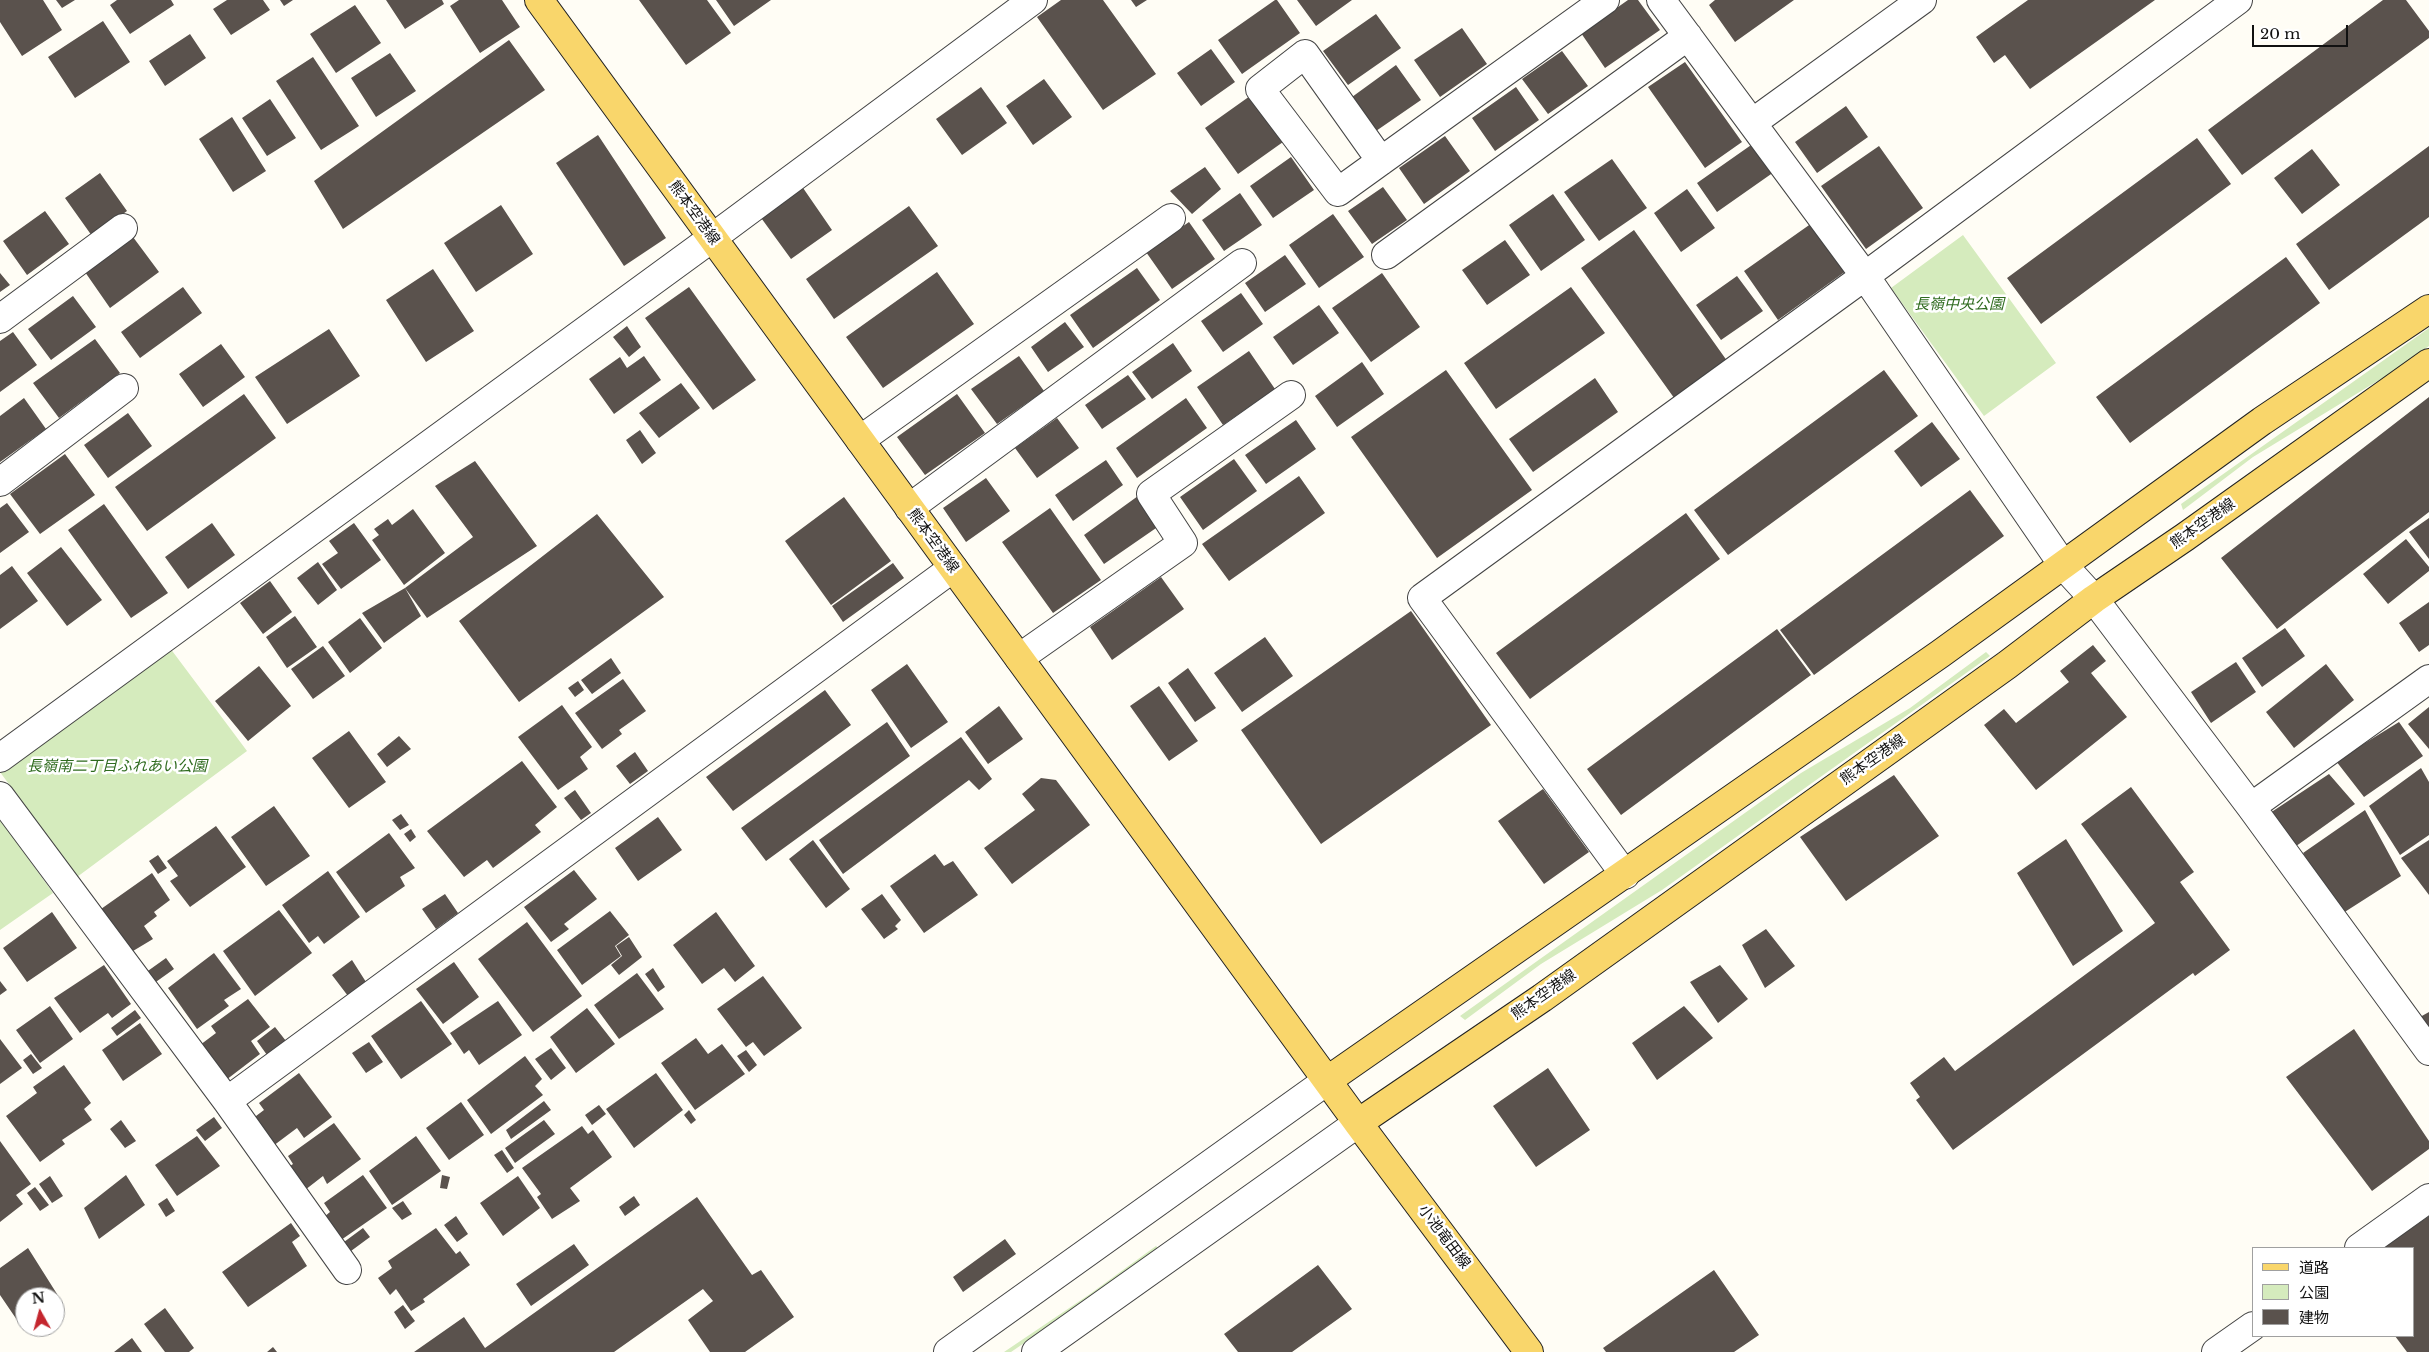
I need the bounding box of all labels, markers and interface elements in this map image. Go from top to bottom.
scale bar [2254,15,2350,47]
text: 20 m [2260,24,2300,43]
street label: 熊本空港線 [665,177,723,249]
park label: 長嶺中央公園 [1914,296,2004,314]
street label: 熊本空港線 [2167,495,2239,553]
street label: 熊本空港線 [904,505,962,577]
street label: 熊本空港線 [1837,731,1909,789]
park label: 長嶺南二丁目ふれあい公園 [27,758,207,776]
street label: 熊本空港線 [1508,966,1580,1024]
street label: 小池竜田線 [1414,1202,1474,1272]
legend [2252,1247,2414,1337]
text: 道路 [2299,1258,2329,1277]
text: 公園 [2299,1283,2329,1302]
north arrow [15,1287,65,1337]
text: N [31,1288,46,1308]
text: 建物 [2299,1308,2329,1327]

